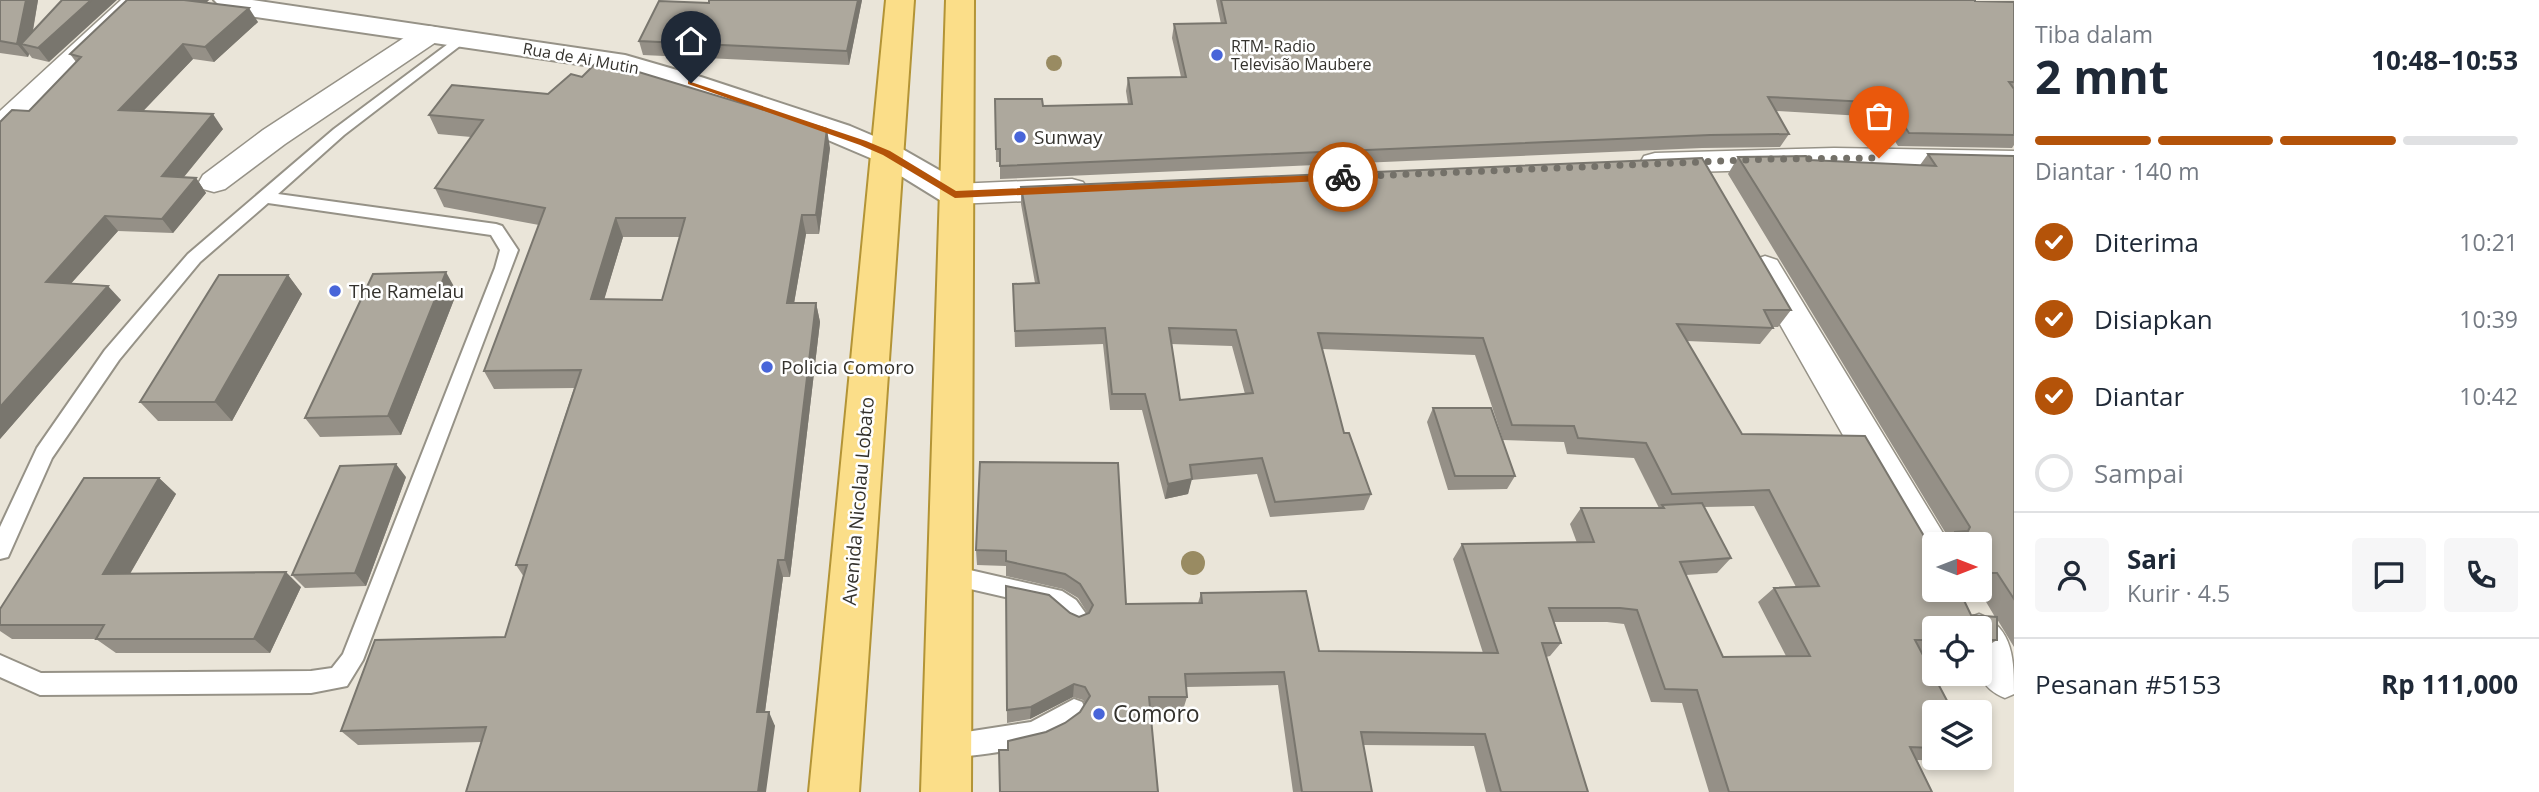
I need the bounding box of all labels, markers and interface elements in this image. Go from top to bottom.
pin [661,11,721,83]
text: Tiba dalam [2035,18,2153,50]
icon: home [672,22,710,60]
place label: RTM- Radio Televisão Maubere [1231,35,1372,75]
street label: Rua de Ai Mutin [521,37,641,79]
text: 10:48–10:53 [2371,42,2518,78]
text: 2 mnt [2035,45,2169,107]
marker: RTM- Radio Televisão Maubere [1209,47,1225,63]
pin [1849,86,1909,158]
icon: bag [1860,97,1898,135]
place label: Sunway [1034,124,1103,150]
marker: Sunway [1012,129,1028,145]
courier [1308,142,1378,212]
text: Diantar · 140 m [2035,155,2199,187]
icon: bike [1324,158,1362,196]
icon: check [2035,223,2073,261]
text: Diterima [2094,224,2199,260]
text: 10:21 [2459,226,2518,258]
place label: The Ramelau [349,278,464,304]
marker: The Ramelau [327,283,343,299]
icon: check [2035,300,2073,338]
text: Disiapkan [2094,301,2213,337]
text: 10:39 [2459,303,2518,335]
place label: Policia Comoro [781,354,914,380]
marker: Policia Comoro [759,359,775,375]
icon: check [2035,377,2073,415]
text: Diantar [2094,378,2184,414]
text: 10:42 [2459,380,2518,412]
street label: Avenida Nicolau Lobato [836,396,880,606]
text: Sampai [2094,455,2184,491]
north arrow [1922,532,1992,602]
map controls [1922,532,1992,770]
button: person [2035,538,2109,612]
button: chat [2352,538,2426,612]
button: phone [2444,538,2518,612]
text: Sari [2127,541,2177,577]
text: Kurir · 4.5 [2127,577,2230,609]
button: locate [1922,616,1992,686]
text: Pesanan #5153 [2035,666,2221,702]
text: Rp 111,000 [2381,666,2518,702]
place label: Comoro [1113,697,1200,729]
button: layers [1922,700,1992,770]
marker: Comoro [1091,706,1107,722]

